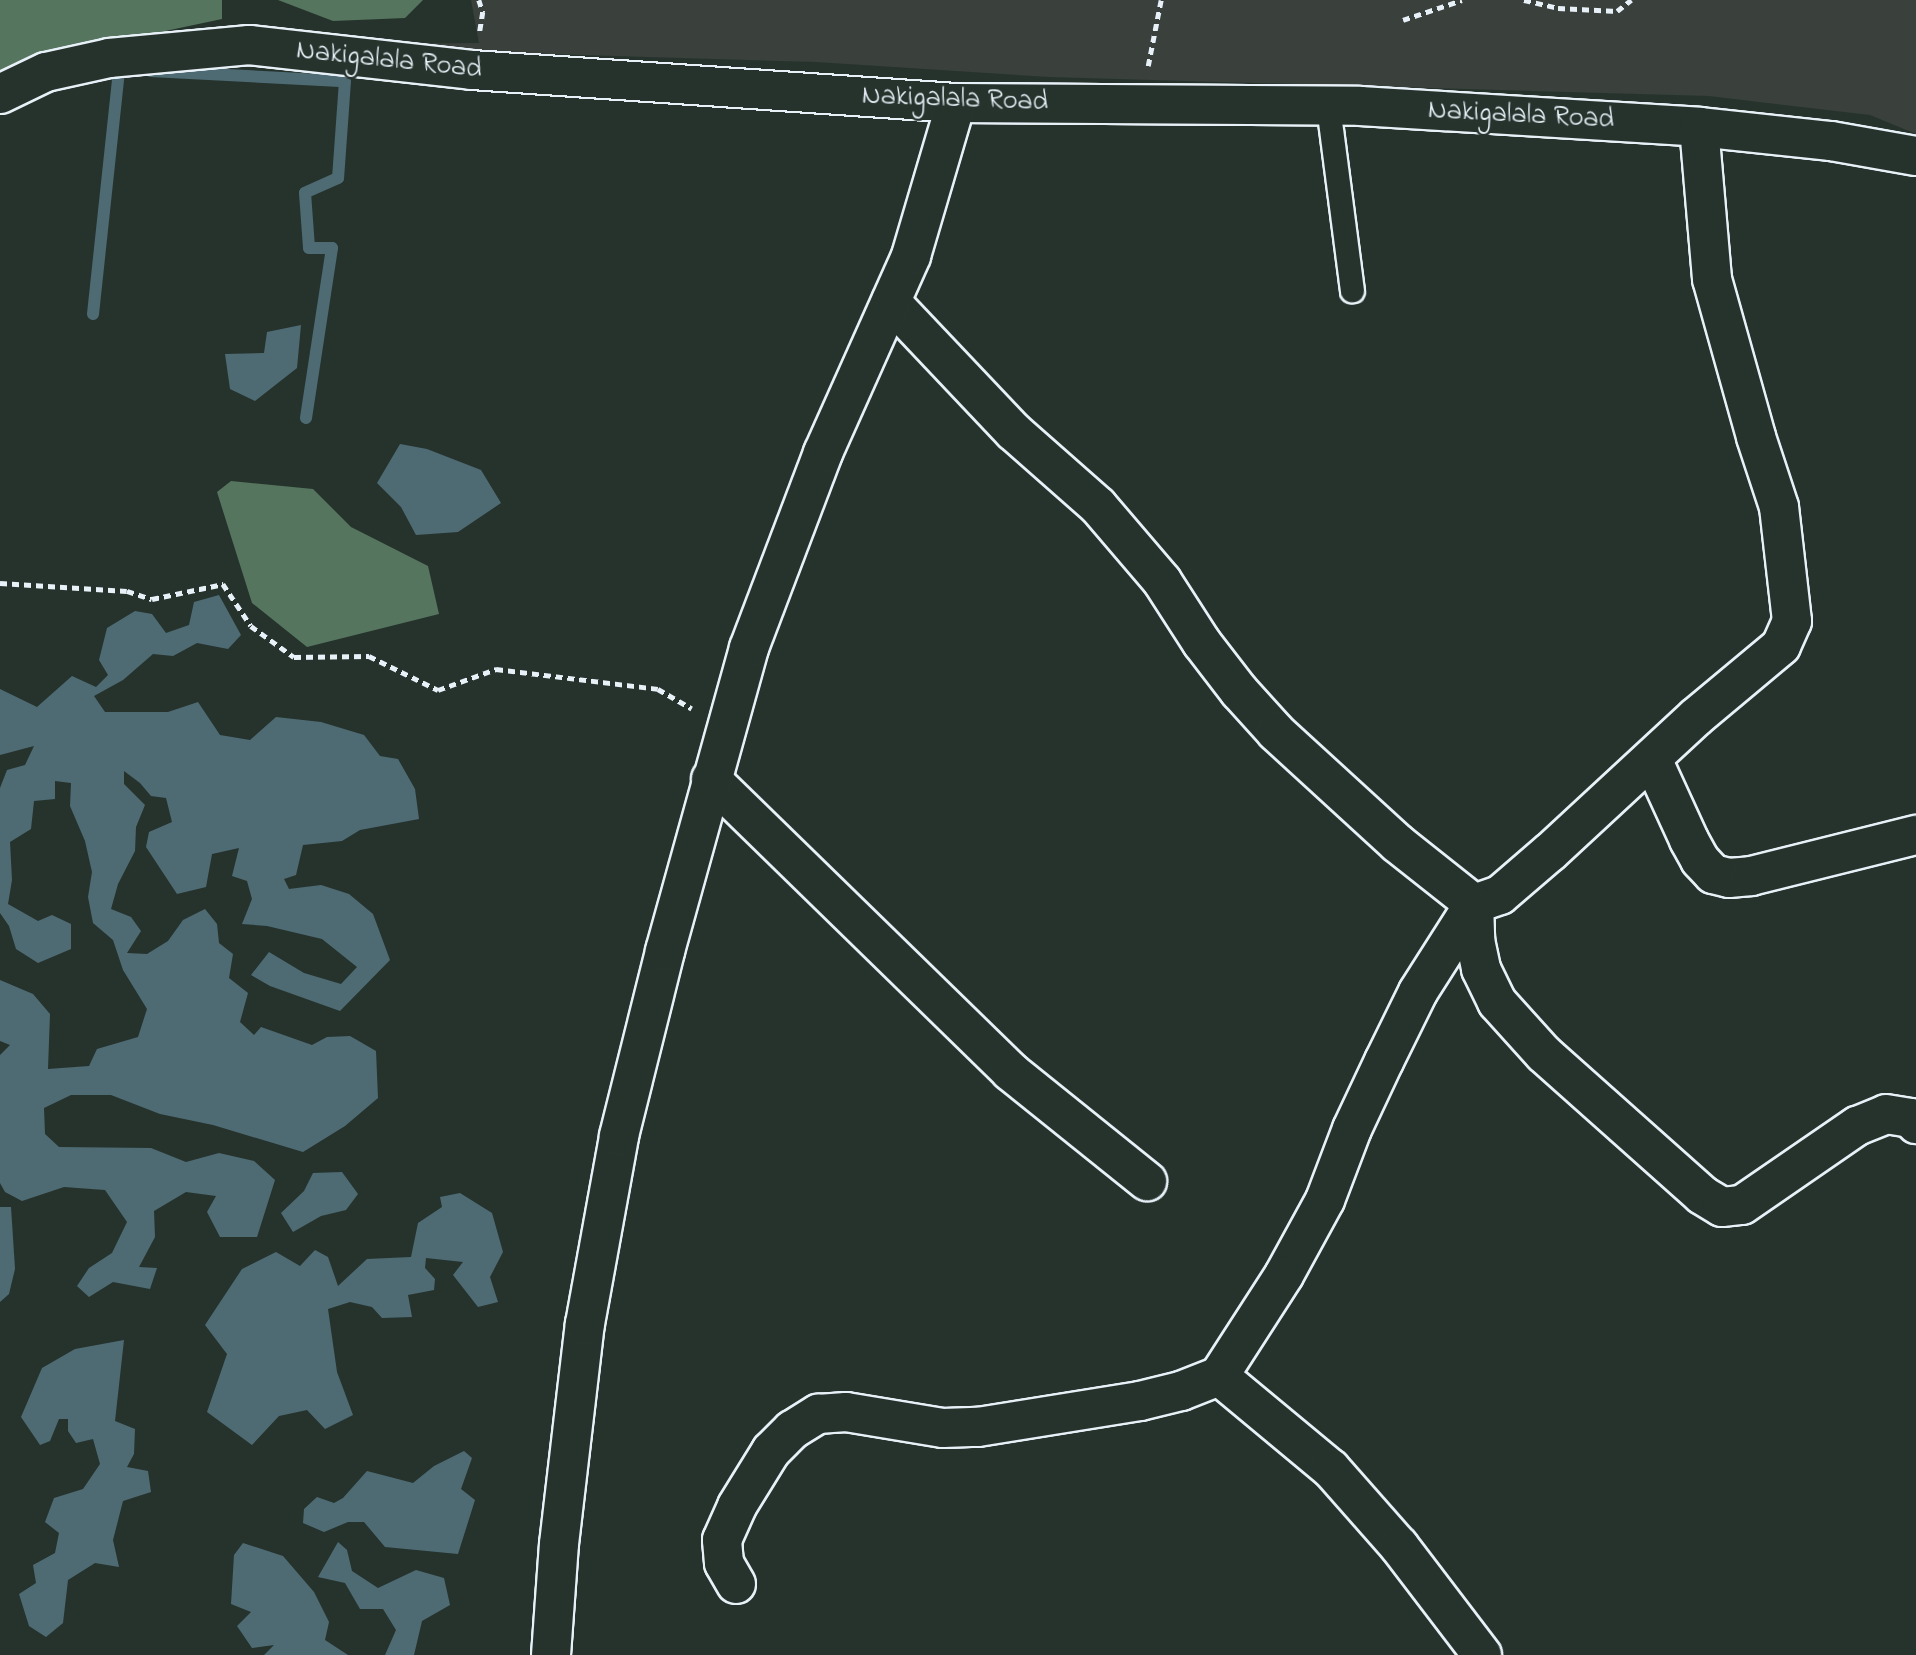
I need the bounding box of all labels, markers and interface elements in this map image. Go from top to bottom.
street label: Nakigalala Road [294,35,484,87]
street label: Nakigalala Road [861,80,1049,120]
street label: Nakigalala Road [1427,94,1615,138]

